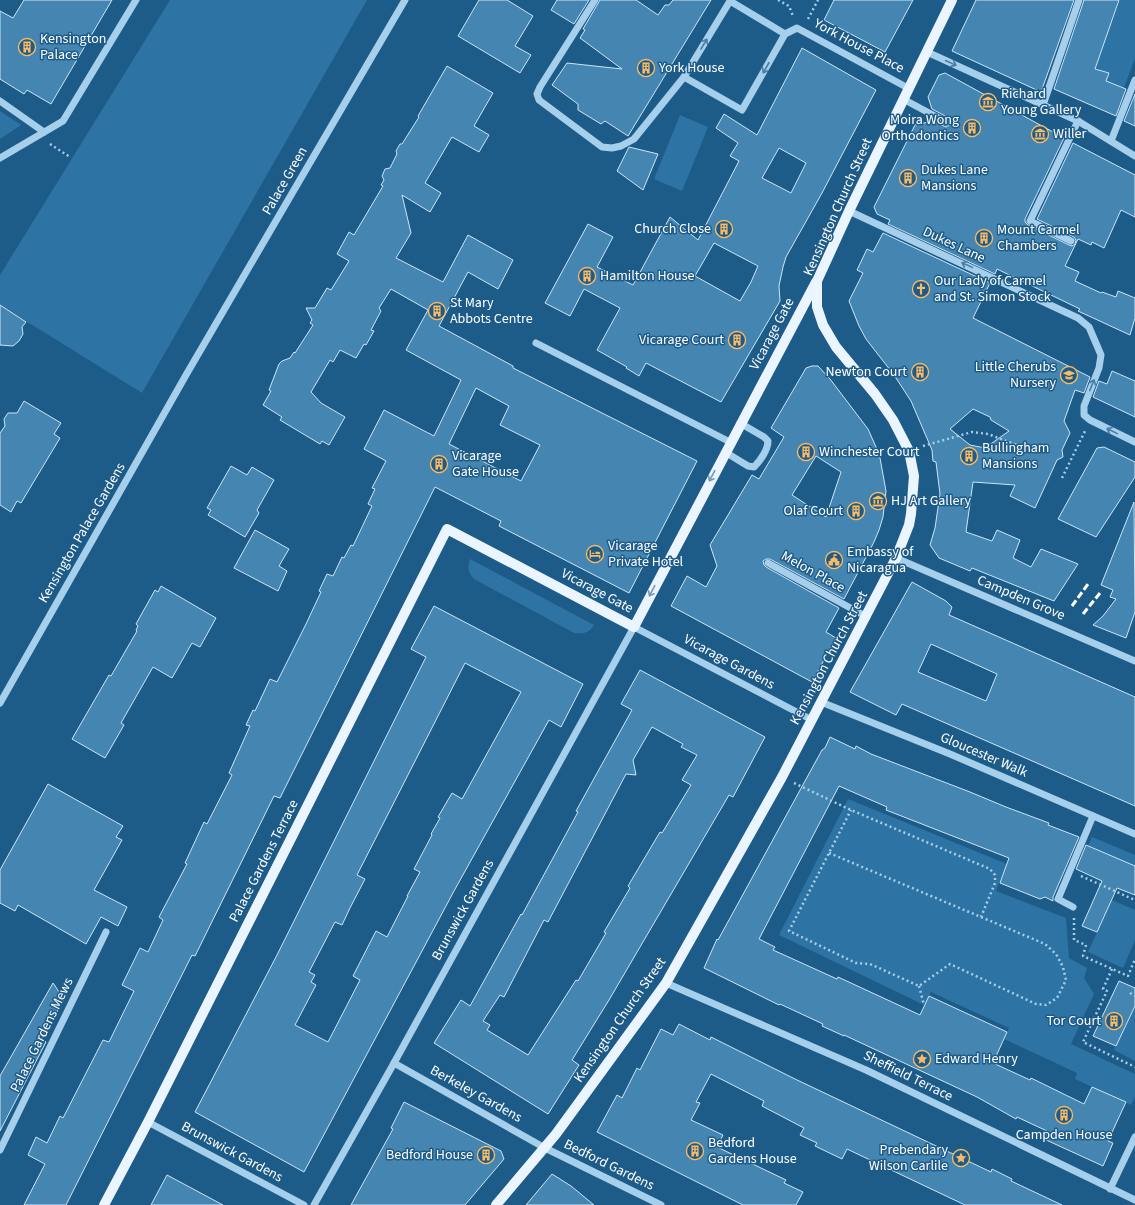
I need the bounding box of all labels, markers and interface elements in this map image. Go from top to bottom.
street label: York House Place [809,13,908,78]
place label: Kensington Palace [40,29,106,65]
building icon: Kensington Palace [17,37,37,57]
one-way arrow [700,39,708,50]
building icon: York House [636,58,656,78]
place label: York House [658,58,724,78]
one-way arrow [945,60,957,67]
one-way arrow [761,62,769,74]
place label: Richard Young Gallery [1000,84,1082,120]
museum icon: Richard Young Gallery [978,92,998,112]
place label: Moira Wong Orthodontics [881,110,959,146]
building icon: Moira Wong Orthodontics [962,118,982,138]
museum icon: Willer [1030,124,1050,144]
place label: Willer [1053,124,1087,144]
street label: Kensington Church Street [799,135,878,279]
street label: Palace Green [257,143,313,219]
place label: Dukes Lane Mansions [921,160,988,196]
building icon: Dukes Lane Mansions [898,168,918,188]
place label: Church Close [634,219,711,239]
building icon: Church Close [714,219,734,239]
place label: Mount Carmel Chambers [997,220,1080,256]
street label: Dukes Lane [919,222,989,268]
building icon: Mount Carmel Chambers [974,228,994,248]
one-way arrow [961,261,973,268]
building icon: Hamilton House [577,266,597,286]
place label: Hamilton House [600,266,695,286]
place label: Our Lady of Carmel and St. Simon Stock [934,271,1051,307]
church icon: Our Lady of Carmel and St. Simon Stock [911,279,931,299]
place label: St Mary Abbots Centre [450,293,533,329]
street label: Vicarage Gate [745,294,799,374]
building icon: St Mary Abbots Centre [427,301,447,321]
place label: Vicarage Court [639,330,724,350]
building icon: Vicarage Court [727,330,747,350]
place label: Little Cherubs Nursery [975,357,1056,393]
place label: Newton Court [825,362,907,382]
building icon: Newton Court [910,362,930,382]
school or university icon: Little Cherubs Nursery [1059,365,1079,385]
one-way arrow [1089,379,1096,391]
one-way arrow [1107,427,1119,434]
place label: Bullingham Mansions [982,438,1049,474]
building icon: Winchester Court [796,442,816,462]
place label: Winchester Court [819,442,920,462]
place label: Vicarage Gate House [452,446,519,482]
building icon: Bullingham Mansions [959,446,979,466]
building icon: Vicarage Gate House [429,454,449,474]
street label: Kensington Palace Gardens [34,459,130,607]
one-way arrow [708,470,716,482]
museum icon: HJ Art Gallery [868,491,888,511]
place label: HJ Art Gallery [891,491,972,511]
place label: Olaf Court [783,501,843,521]
building icon: Olaf Court [846,501,866,521]
place label: Vicarage Private Hotel [608,536,684,572]
place label: Embassy of Nicaragua [847,542,914,578]
hotel icon: Vicarage Private Hotel [585,544,605,564]
street label: Melon Place [777,546,849,598]
public building icon: Embassy of Nicaragua [824,550,844,570]
street label: Vicarage Gate [557,564,637,618]
street label: Campden Grove [974,570,1068,626]
one-way arrow [648,585,655,597]
street label: Kensington Church Street [785,587,873,728]
street label: Vicarage Gardens [680,630,778,695]
street label: Gloucester Walk [937,728,1031,782]
street label: Palace Gardens Terrace [224,796,304,926]
street label: Brunswick Gardens [427,856,499,964]
street label: Kensington Church Street [569,953,671,1087]
street label: Palace Gardens Mews [6,974,79,1096]
place label: Tor Court [1046,1011,1101,1031]
building icon: Tor Court [1104,1011,1124,1031]
street label: Sheffield Terrace [860,1046,956,1106]
place icon: Edward Henry [912,1049,932,1069]
place label: Edward Henry [935,1049,1018,1069]
street label: Berkeley Gardens [426,1060,526,1128]
building icon: Campden House [1054,1105,1074,1125]
street label: Brunswick Gardens [178,1117,286,1187]
place label: Campden House [1016,1125,1112,1145]
place label: Bedford Gardens House [708,1133,797,1169]
street label: Bedford Gardens [560,1134,658,1196]
place label: Prebendary Wilson Carlile [869,1140,948,1176]
building icon: Bedford Gardens House [685,1141,705,1161]
place label: Bedford House [386,1145,473,1165]
building icon: Bedford House [476,1145,496,1165]
place icon: Prebendary Wilson Carlile [951,1148,971,1168]

